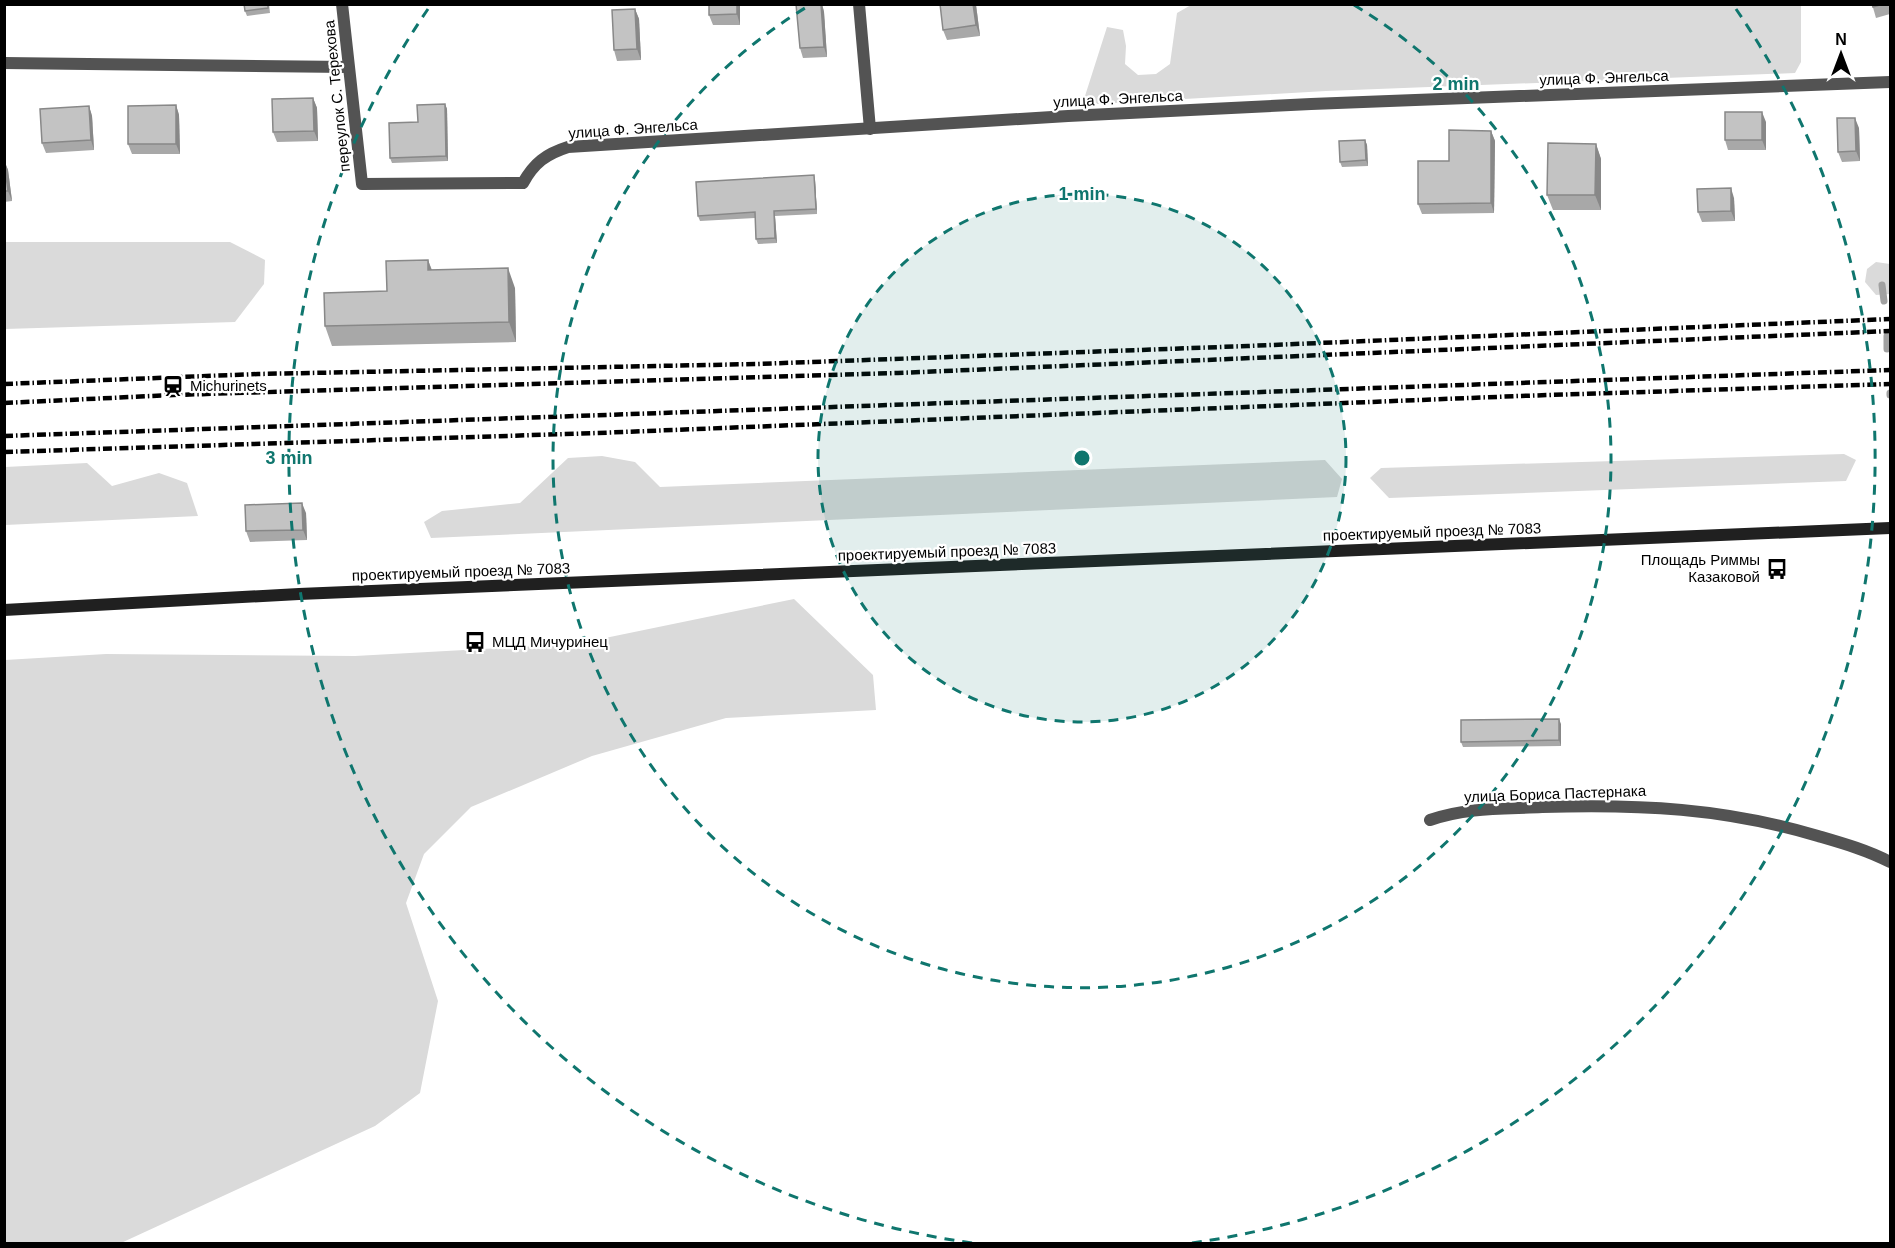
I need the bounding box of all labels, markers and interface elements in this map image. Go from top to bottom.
street label: переулок С. Терехова [320,19,353,173]
north arrow [1811,24,1871,84]
text: N [1835,31,1847,48]
street label: улица Ф. Энгельса [1539,67,1670,88]
text: 2 min [1432,74,1480,94]
street label: улица Ф. Энгельса [1053,87,1184,110]
street label: улица Ф. Энгельса [568,115,699,142]
text: 1 min [1058,184,1106,204]
station icon: Michurinets [161,374,185,398]
place label: Michurinets [190,377,267,394]
text: 3 min [265,448,313,468]
centre of rings [1072,448,1092,468]
street label: проектируемый проезд № 7083 [1322,519,1541,544]
street label: проектируемый проезд № 7083 [837,539,1056,564]
place label: Площадь Риммы Казаковой [1641,551,1760,585]
bus stop icon: Площадь Риммы Казаковой [1765,557,1789,581]
street label: проектируемый проезд № 7083 [351,559,570,584]
bus stop icon: МЦД Мичуринец [463,630,487,654]
place label: МЦД Мичуринец [492,633,608,650]
street label: улица Бориса Пастернака [1464,782,1647,805]

